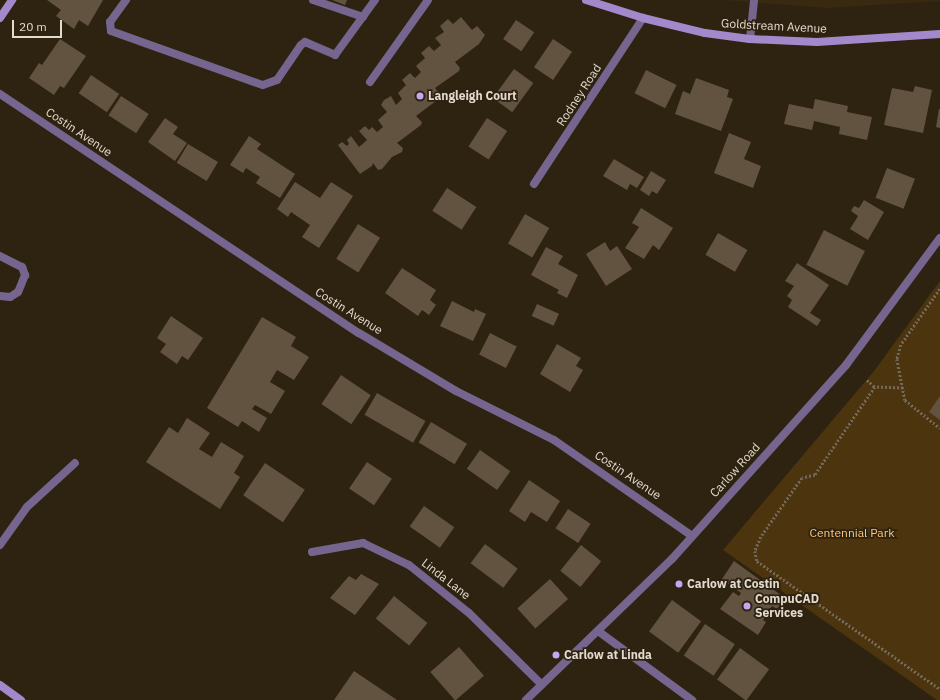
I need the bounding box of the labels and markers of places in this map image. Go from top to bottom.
place label: Langleigh Court [428,89,517,103]
marker: Langleigh Court [415,91,425,101]
place label: Carlow at Costin [687,577,780,591]
marker: Carlow at Costin [674,579,684,589]
place label: CompuCAD Services [755,592,819,620]
marker: CompuCAD Services [742,601,752,611]
place label: Carlow at Linda [564,648,652,662]
marker: Carlow at Linda [551,650,561,660]

